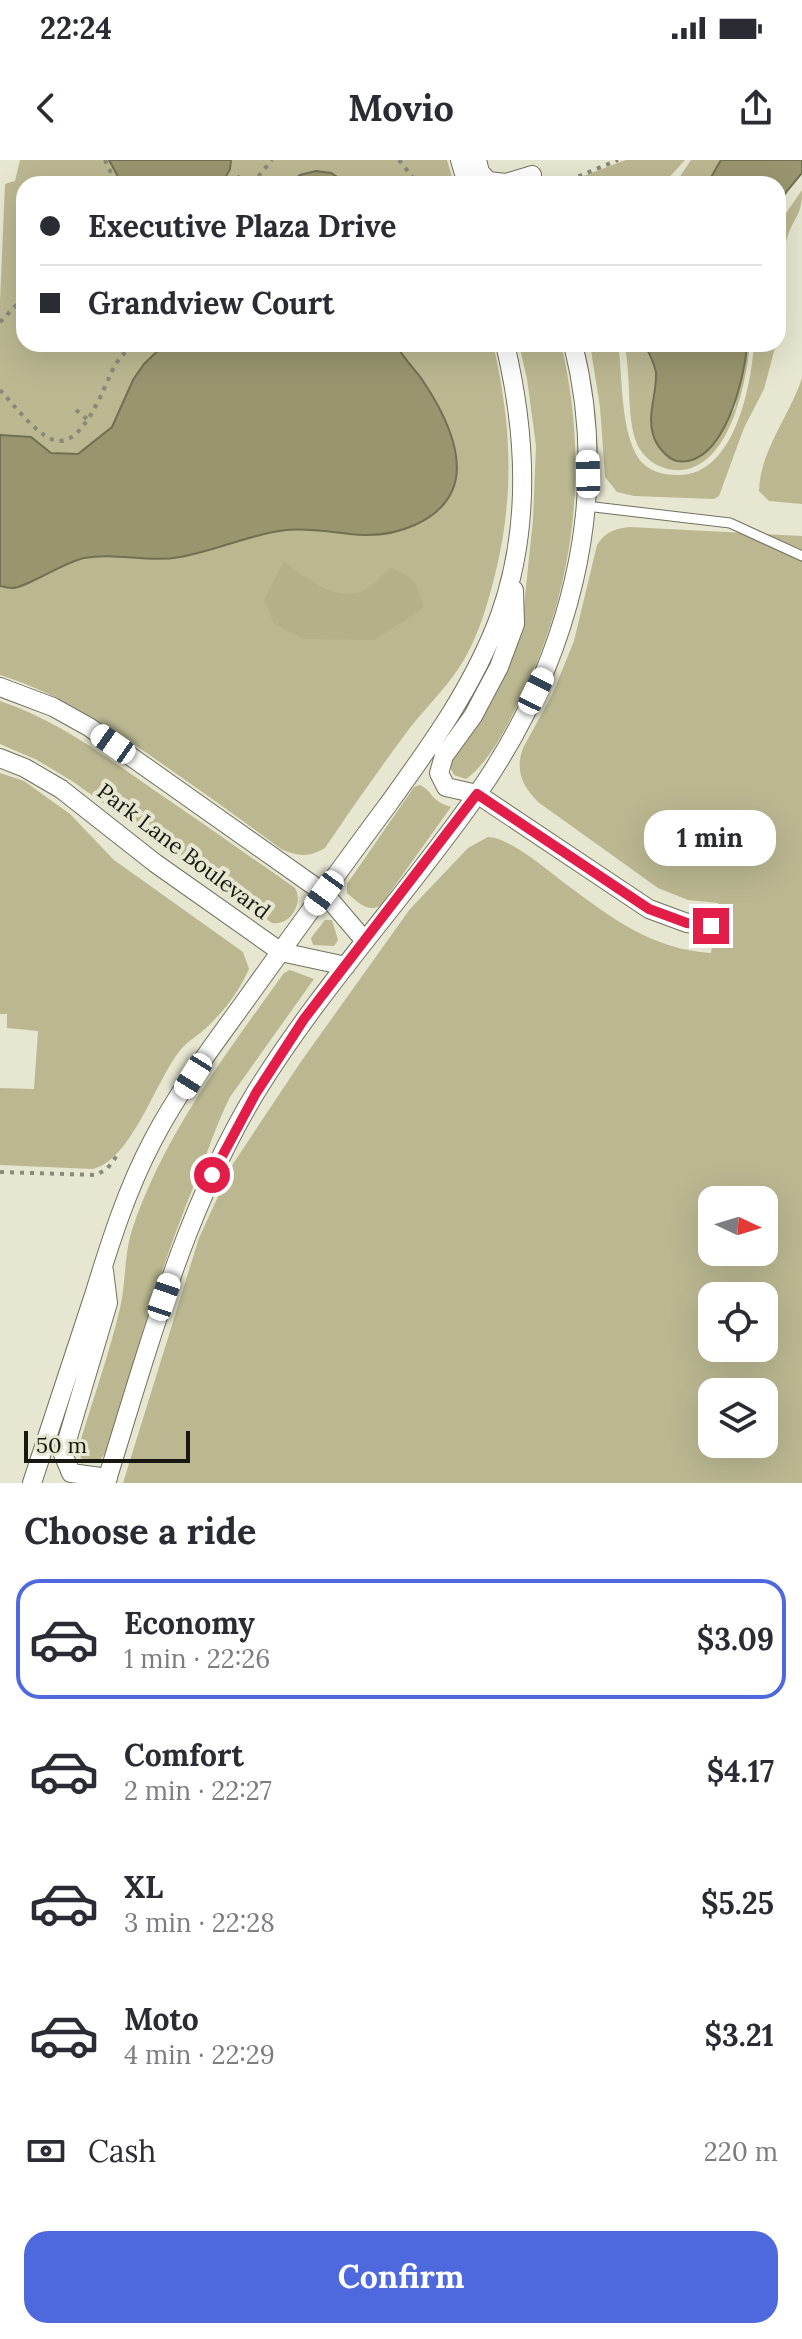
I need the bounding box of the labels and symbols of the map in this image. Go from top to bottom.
car [576,450,600,498]
car [515,664,557,718]
car [86,720,140,768]
street label: Park Lane Boulevard [92,777,276,925]
callout: 1 min [645,810,777,866]
car [300,867,348,919]
route end [693,908,729,944]
car [170,1049,216,1103]
route start [194,1157,230,1193]
north arrow [698,1186,778,1266]
car [145,1270,183,1324]
scale bar [24,1427,190,1463]

